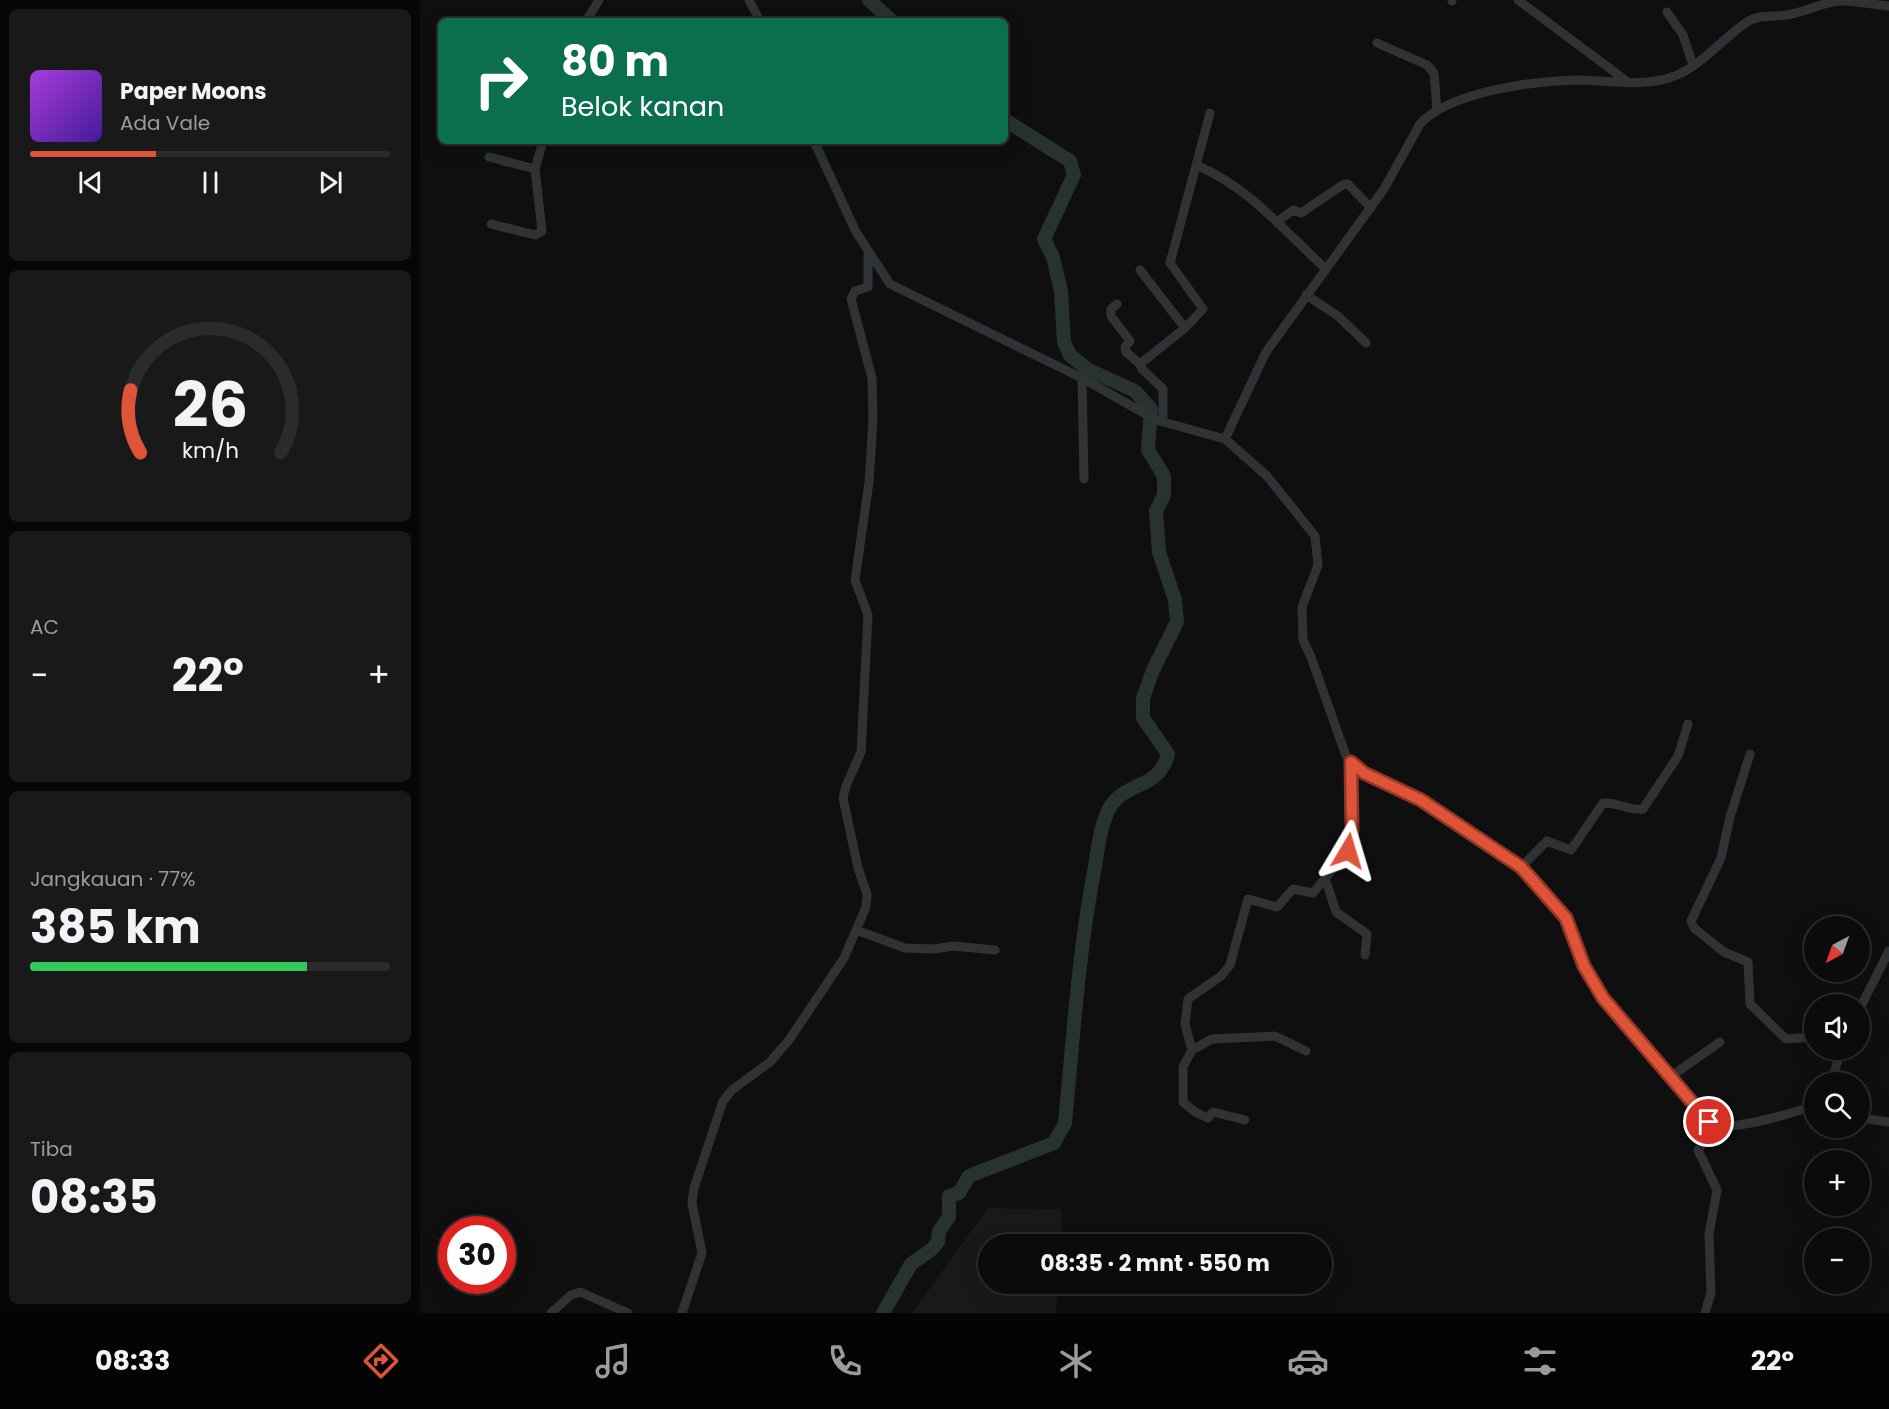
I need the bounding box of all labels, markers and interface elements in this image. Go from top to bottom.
text: 80 m [561,32,669,91]
icon: right [462,42,540,120]
text: Paper Moons [120,76,267,107]
text: Belok kanan [561,88,724,125]
text: Ada Vale [120,109,210,137]
icon: previous [74,166,107,199]
icon: pause [194,166,227,199]
icon: next [314,166,347,199]
text: 26 [172,361,248,449]
text: km/h [181,435,239,466]
text: AC [30,613,59,641]
text: 22° [172,644,244,707]
text: − [30,652,48,699]
text: + [367,652,390,699]
position arrow [1316,819,1380,883]
text: Jangkauan · 77% [30,865,195,893]
text: 385 km [30,896,201,959]
north arrow [1804,916,1870,982]
map controls [1804,916,1870,1294]
button: sound [1804,994,1870,1060]
button: search [1804,1072,1870,1138]
pin [1683,1096,1734,1147]
icon: arrive [1692,1105,1725,1138]
text: Tiba [30,1135,73,1163]
button: + [1804,1150,1870,1216]
text: 08:35 [30,1166,158,1229]
speed limit sign: 30 [438,1216,516,1294]
button: − [1804,1228,1870,1294]
text: 08:35 · 2 mnt · 550 m [1040,1248,1270,1279]
icon: directions [360,1340,402,1382]
icon: music [592,1340,634,1382]
icon: phone [824,1340,866,1382]
icon: climate [1055,1340,1097,1382]
icon: car [1287,1340,1329,1382]
icon: filters [1519,1340,1561,1382]
text: 08:33 [95,1342,170,1379]
text: 22° [1751,1342,1794,1379]

